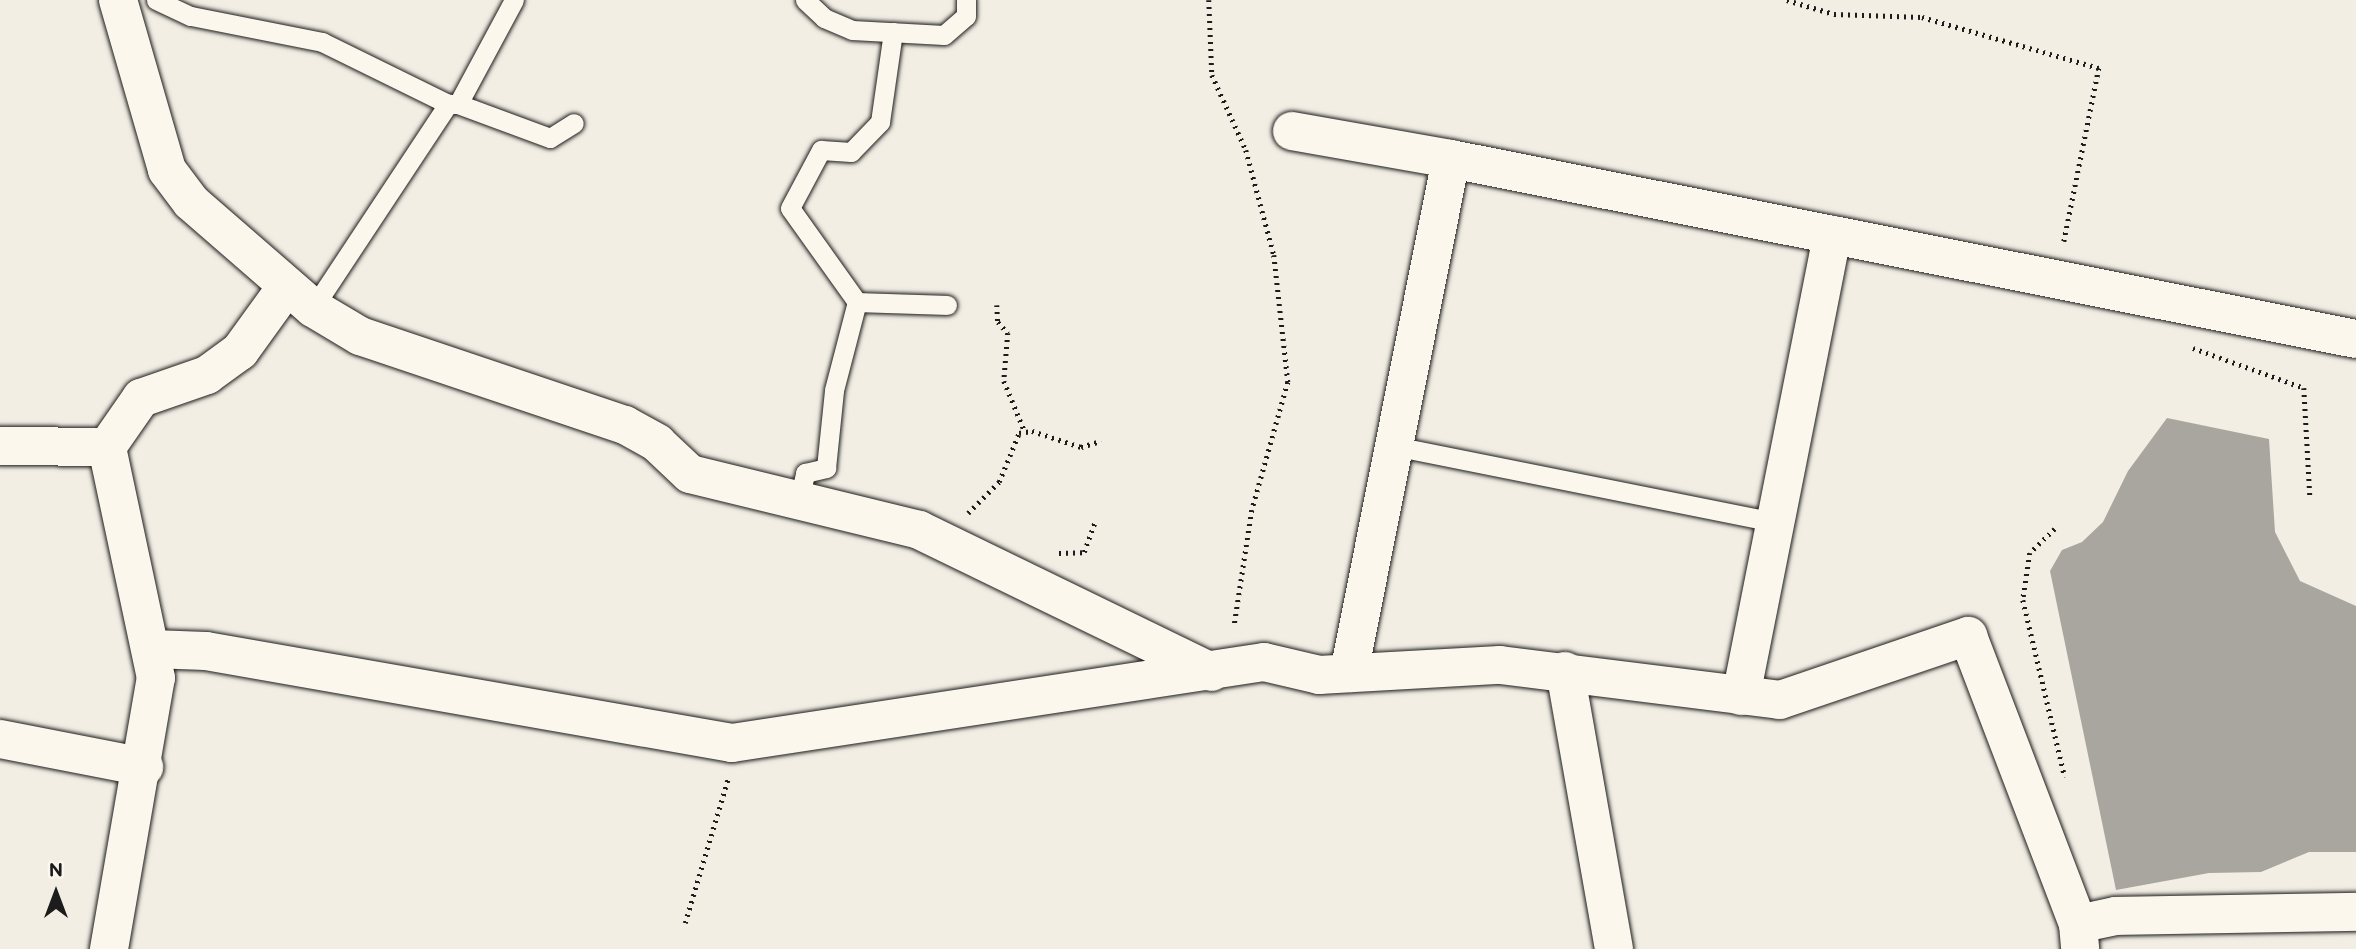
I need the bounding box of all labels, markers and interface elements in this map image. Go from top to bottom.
north arrow [21,858,91,928]
text: N [49,860,63,883]

